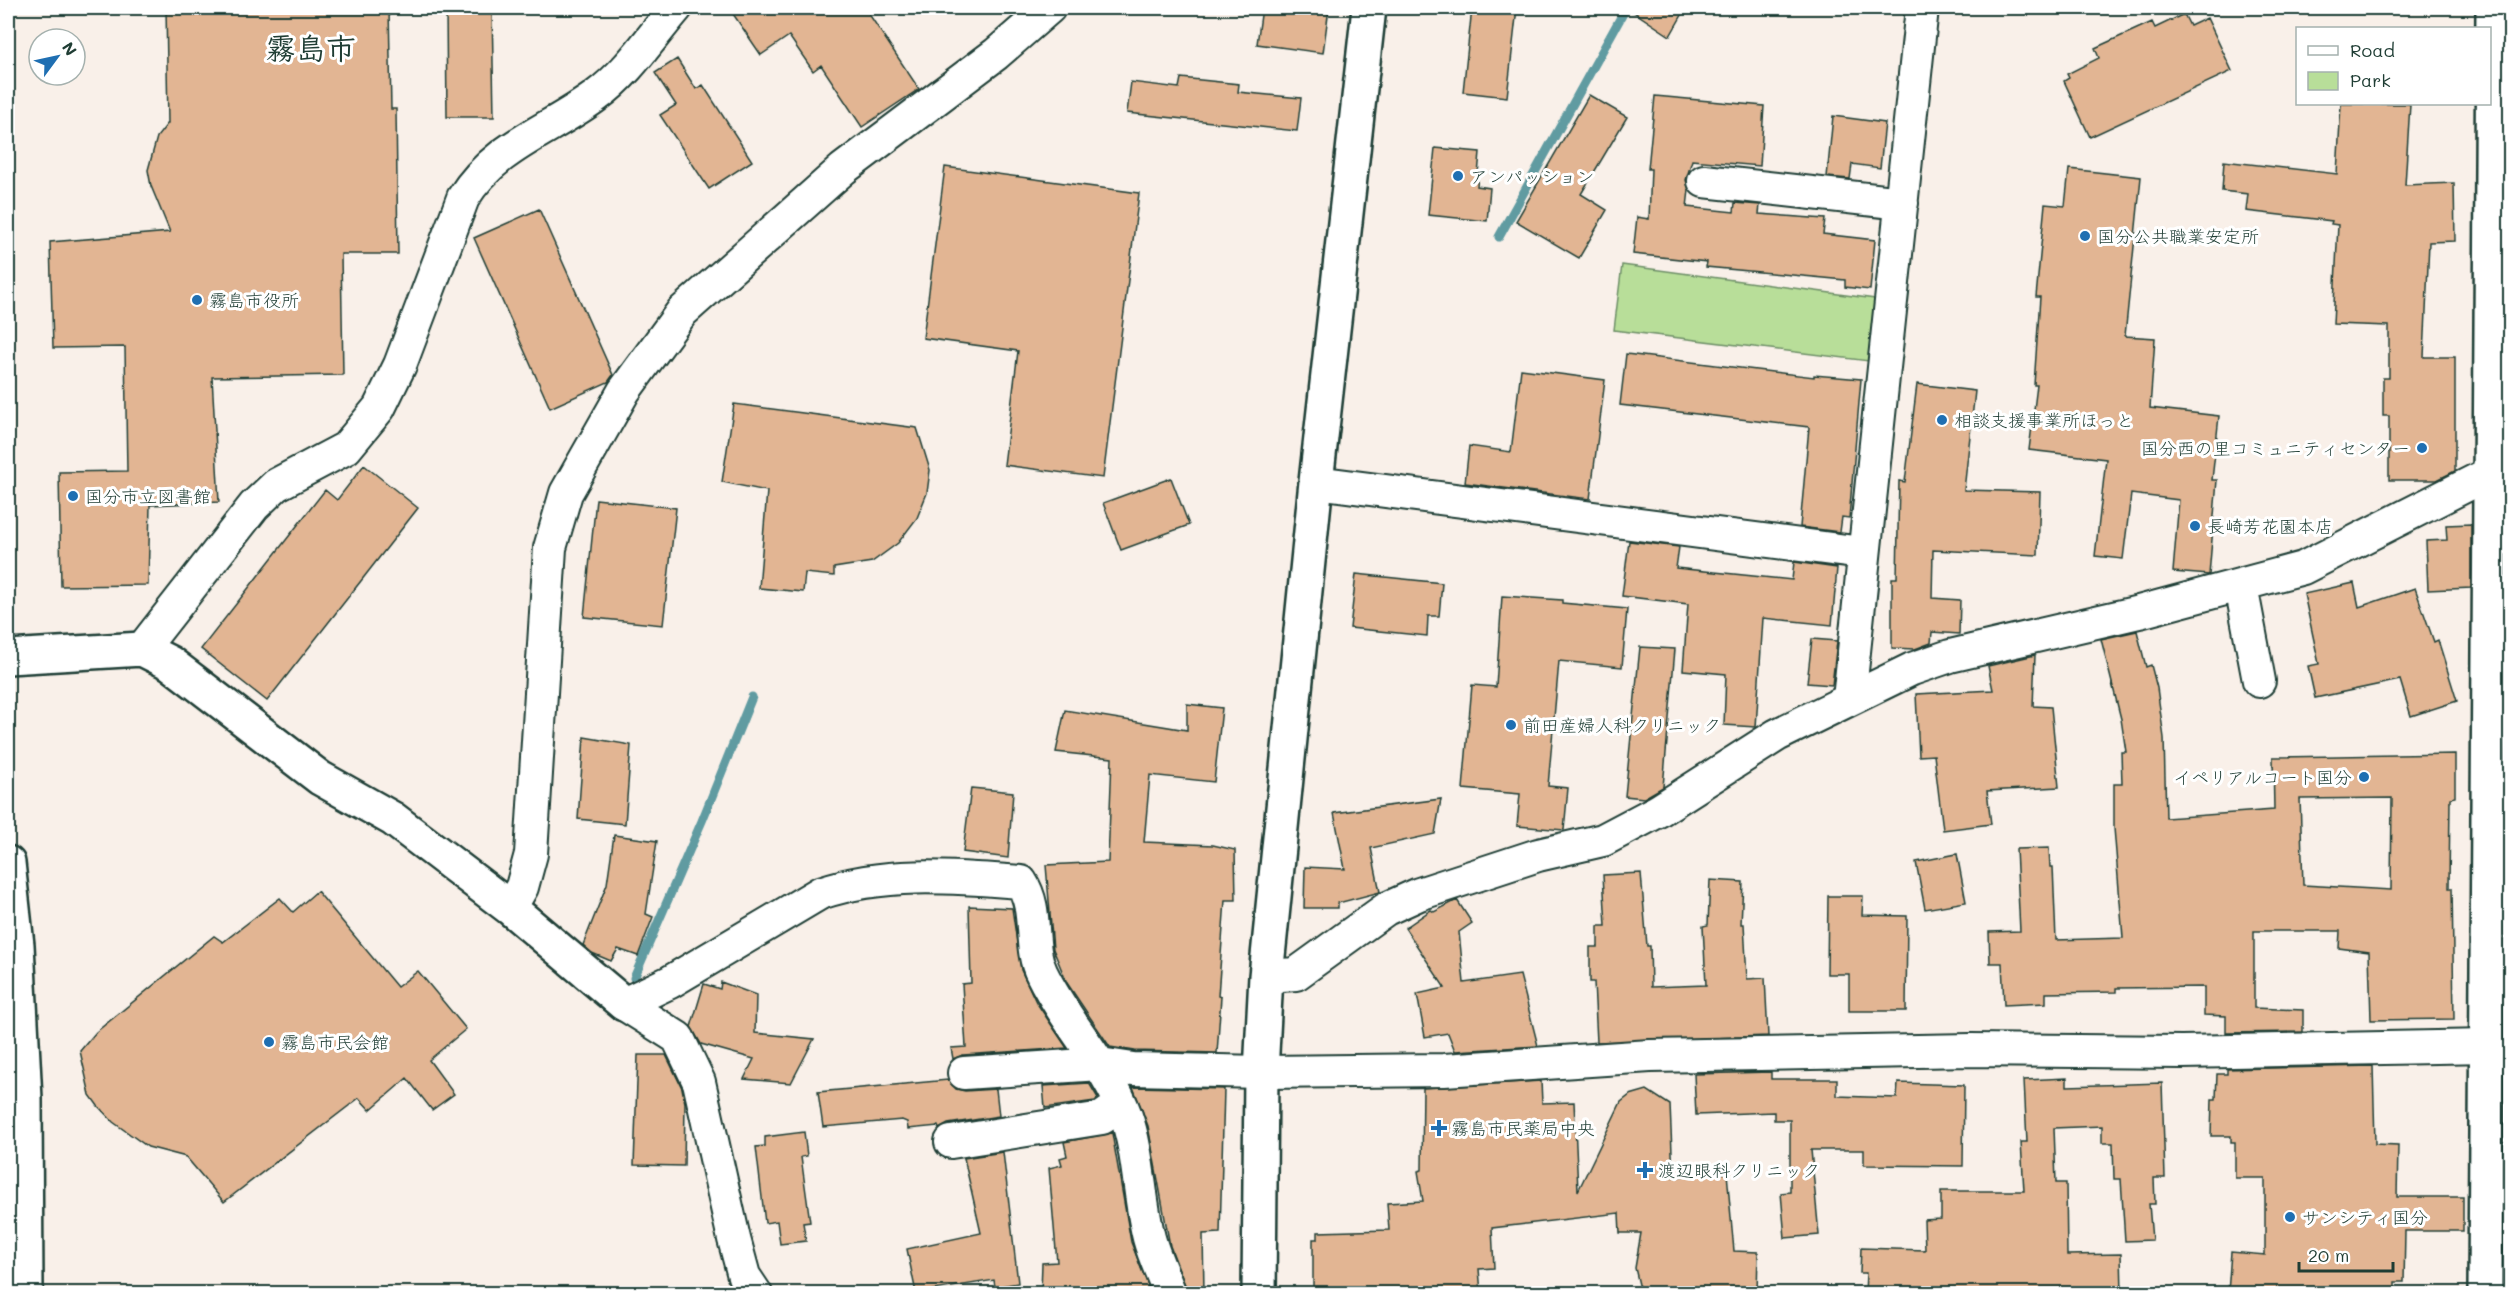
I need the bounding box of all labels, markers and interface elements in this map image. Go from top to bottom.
north arrow [27,27,87,87]
district label: 霧島市 [266,27,356,67]
legend [2296,27,2491,105]
text: N [58,38,82,59]
text: Road [2350,38,2395,62]
text: Park [2350,68,2391,92]
place label: アンパッション [1470,164,1595,188]
marker: アンパッション [1451,169,1465,183]
place label: 国分公共職業安定所 [2097,224,2259,248]
marker: 国分公共職業安定所 [2078,229,2092,243]
place label: 霧島市役所 [209,288,299,312]
marker: 霧島市役所 [190,293,204,307]
place label: 相談支援事業所ほっと [1954,408,2134,432]
marker: 相談支援事業所ほっと [1935,413,1949,427]
place label: 国分西の里コミュニティセンター [2141,436,2410,460]
marker: 国分西の里コミュニティセンター [2415,441,2429,455]
place label: 国分市立図書館 [85,484,211,508]
marker: 国分市立図書館 [66,489,80,503]
place label: 長崎芳花園本店 [2207,514,2333,538]
marker: 長崎芳花園本店 [2188,519,2202,533]
place label: 前田産婦人科クリニック [1523,713,1721,737]
marker: 前田産婦人科クリニック [1504,718,1518,732]
place label: イペリアルコート国分 [2173,765,2352,789]
marker: イペリアルコート国分 [2357,770,2371,784]
place label: 霧島市民会館 [281,1030,389,1054]
marker: 霧島市民会館 [262,1035,276,1049]
place label: 霧島市民薬局中央 [1451,1116,1595,1140]
marker: 霧島市民薬局中央 [1432,1121,1446,1135]
place label: 渡辺眼科クリニック [1658,1158,1820,1182]
marker: 渡辺眼科クリニック [1636,1161,1654,1179]
place label: サンシティ国分 [2302,1205,2428,1229]
marker: サンシティ国分 [2283,1210,2297,1224]
scale bar [2299,1235,2394,1273]
text: 20 m [2308,1243,2349,1267]

